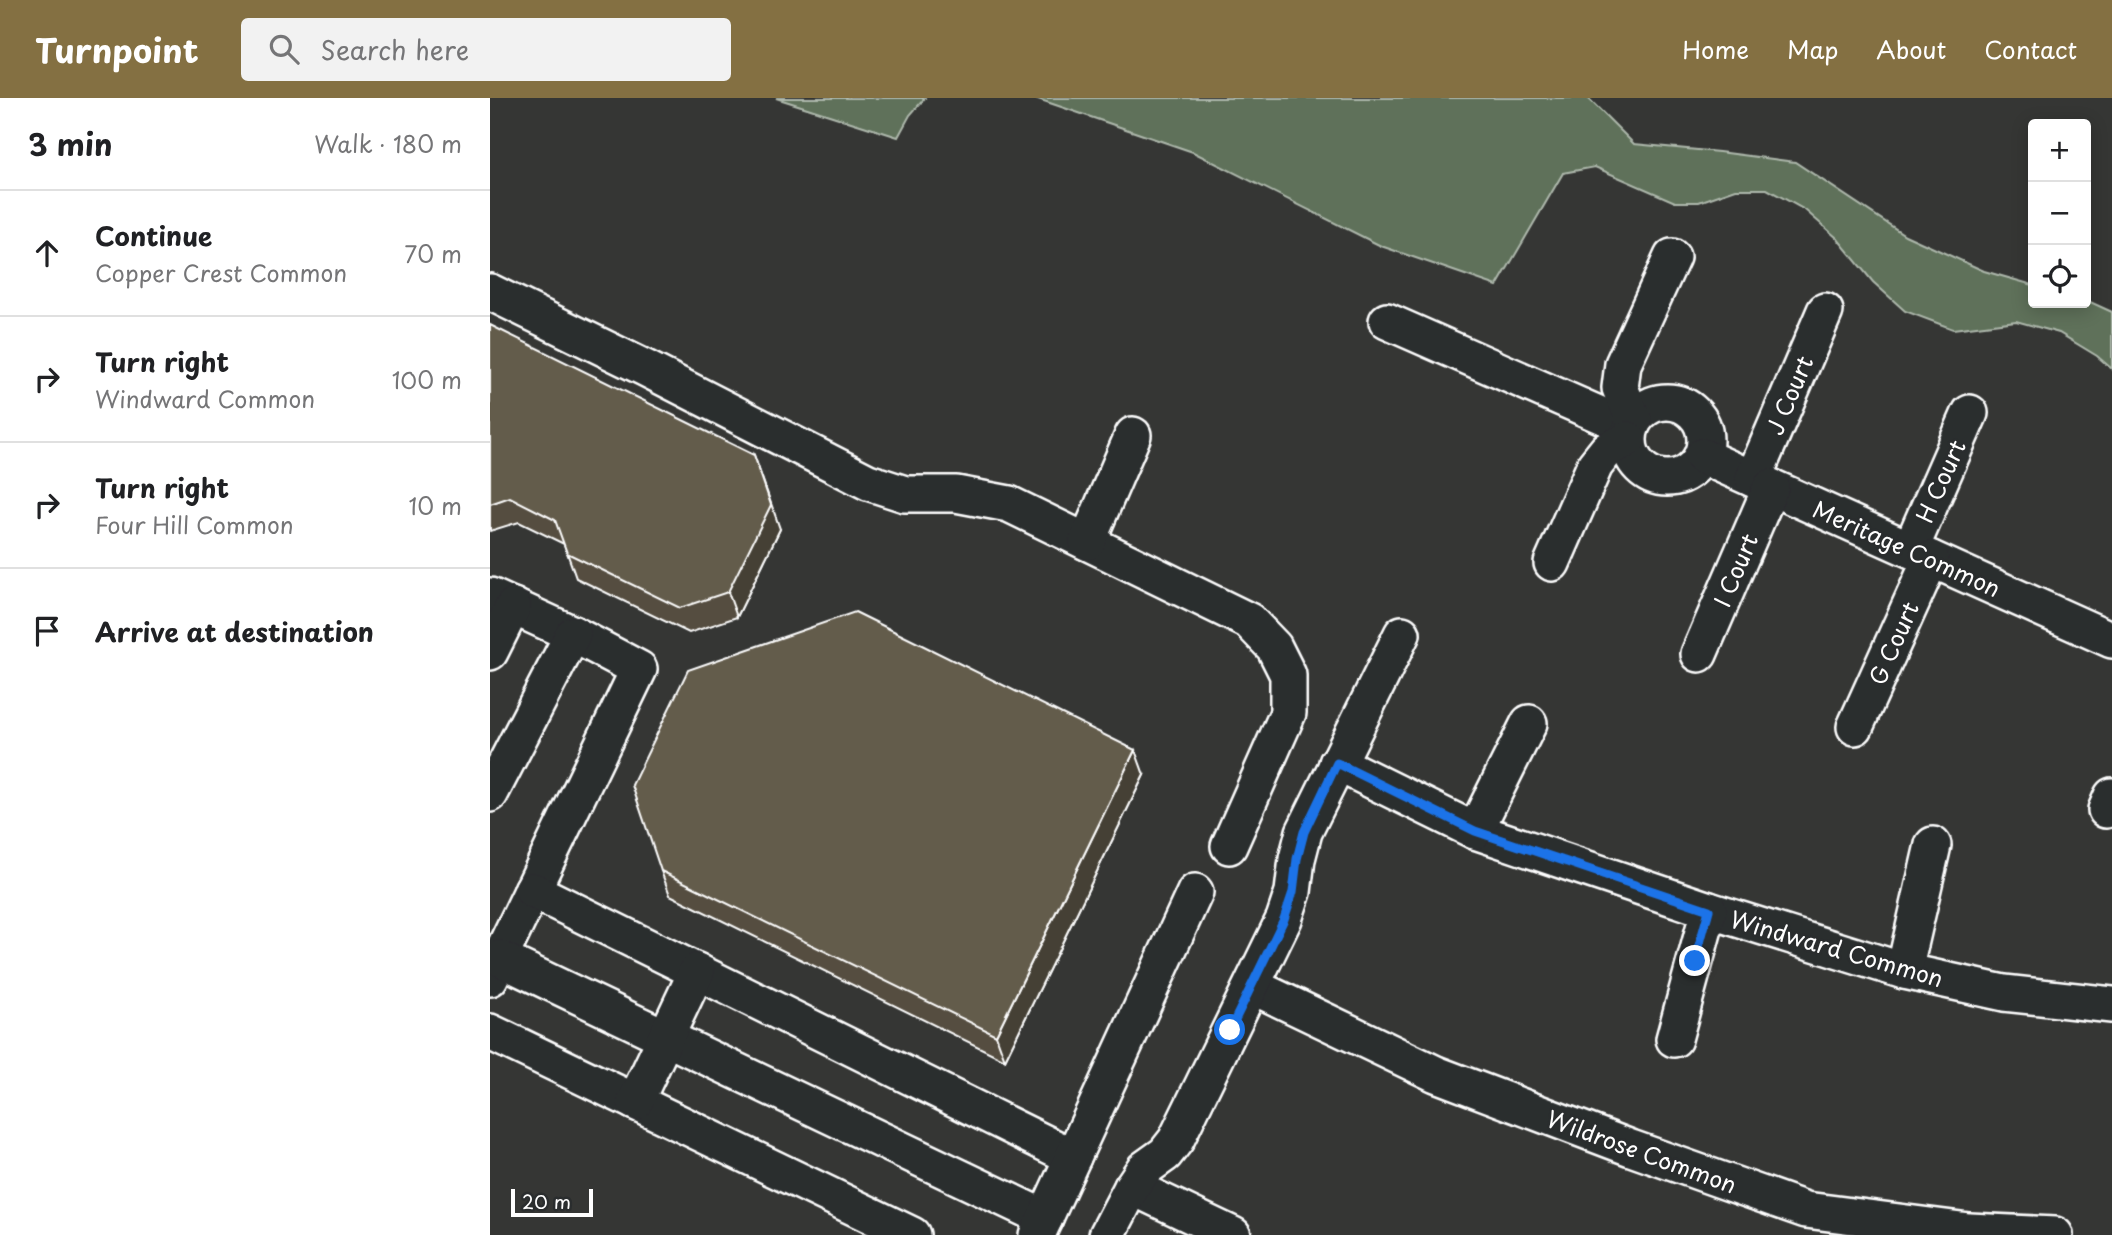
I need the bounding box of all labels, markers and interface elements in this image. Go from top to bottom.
search box [241,18,731,81]
text: Turnpoint [35,24,199,74]
icon: search [265,30,303,68]
text: Search here [321,30,469,69]
text: Home [1682,31,1749,67]
text: Map [1787,31,1838,67]
text: About [1876,31,1946,67]
text: Contact [1984,31,2077,67]
map controls [2028,119,2091,308]
button: + [2028,119,2091,182]
text: 3 min [28,121,113,166]
text: Walk · 180 m [314,126,462,161]
button: − [2028,182,2091,245]
text: Continue [95,216,212,255]
icon: ahead [28,234,66,272]
text: 70 m [404,236,462,271]
button: locate [2028,245,2091,308]
text: Copper Crest Common [95,255,347,290]
text: Turn right [95,342,229,381]
street label: J Court [1757,350,1821,440]
icon: right [28,360,66,398]
text: 100 m [392,362,462,397]
text: Windward Common [95,381,315,416]
street label: H Court [1906,434,1974,528]
text: Turn right [95,468,229,507]
icon: right [28,486,66,524]
text: 10 m [408,488,462,523]
street label: Meritage Common [1808,491,2006,605]
text: Four Hill Common [95,507,294,542]
street label: I Court [1704,528,1766,612]
street label: G Court [1859,596,1927,690]
icon: arrive [28,612,66,650]
text: Arrive at destination [95,612,374,651]
street label: Windward Common [1726,901,1948,995]
route end [1679,945,1710,976]
route start [1214,1014,1245,1045]
street label: Wildrose Common [1542,1100,1742,1202]
scale bar [511,1186,593,1218]
text: 20 m [522,1187,571,1215]

